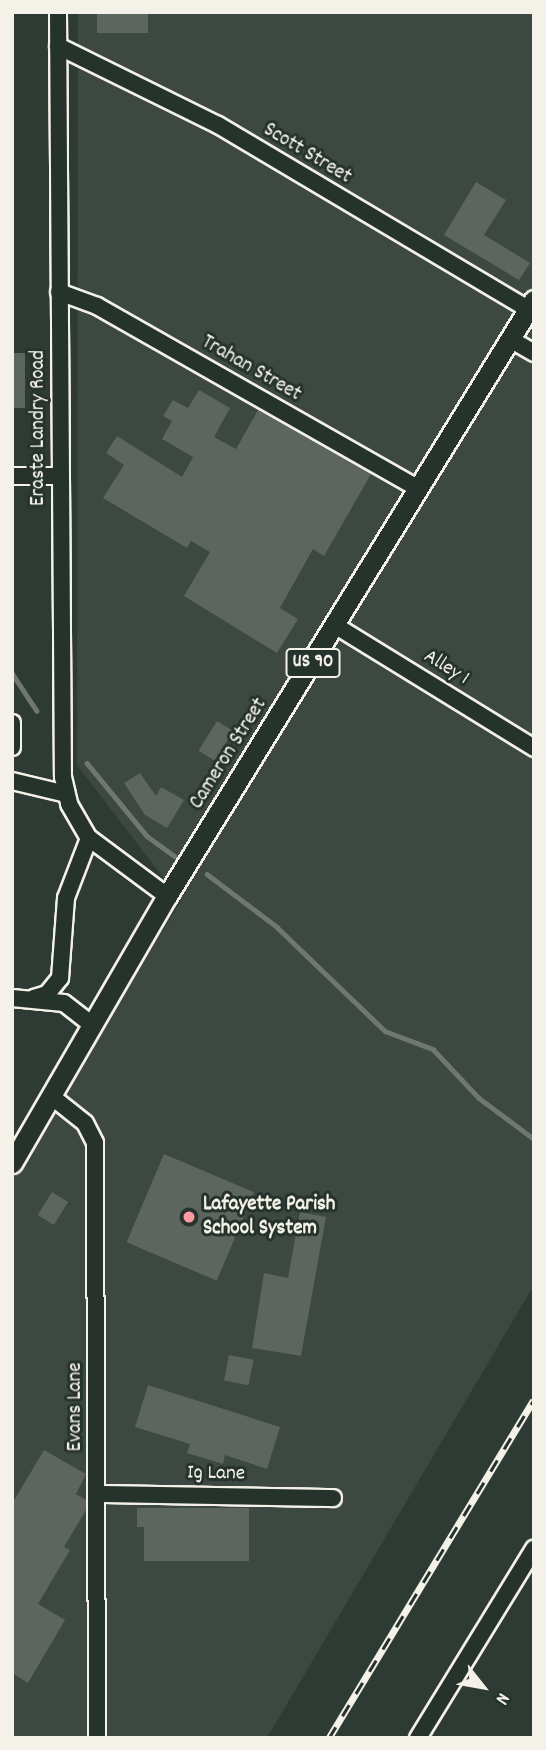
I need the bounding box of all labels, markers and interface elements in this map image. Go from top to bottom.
street label: Scott Street [258,118,356,190]
street label: Trahan Street [197,330,305,408]
street label: Eraste Landry Road [26,350,52,506]
street label: Alley 1 [419,644,473,692]
road number: US 90 [285,648,341,678]
street label: Cameron Street [185,694,273,814]
place label: Lafayette Parish School System [203,1192,335,1242]
marker: Lafayette Parish School System [181,1209,197,1225]
street label: Evans Lane [63,1363,89,1451]
street label: Ig Lane [187,1461,245,1487]
north arrow [448,1652,518,1722]
text: N [487,1687,515,1709]

